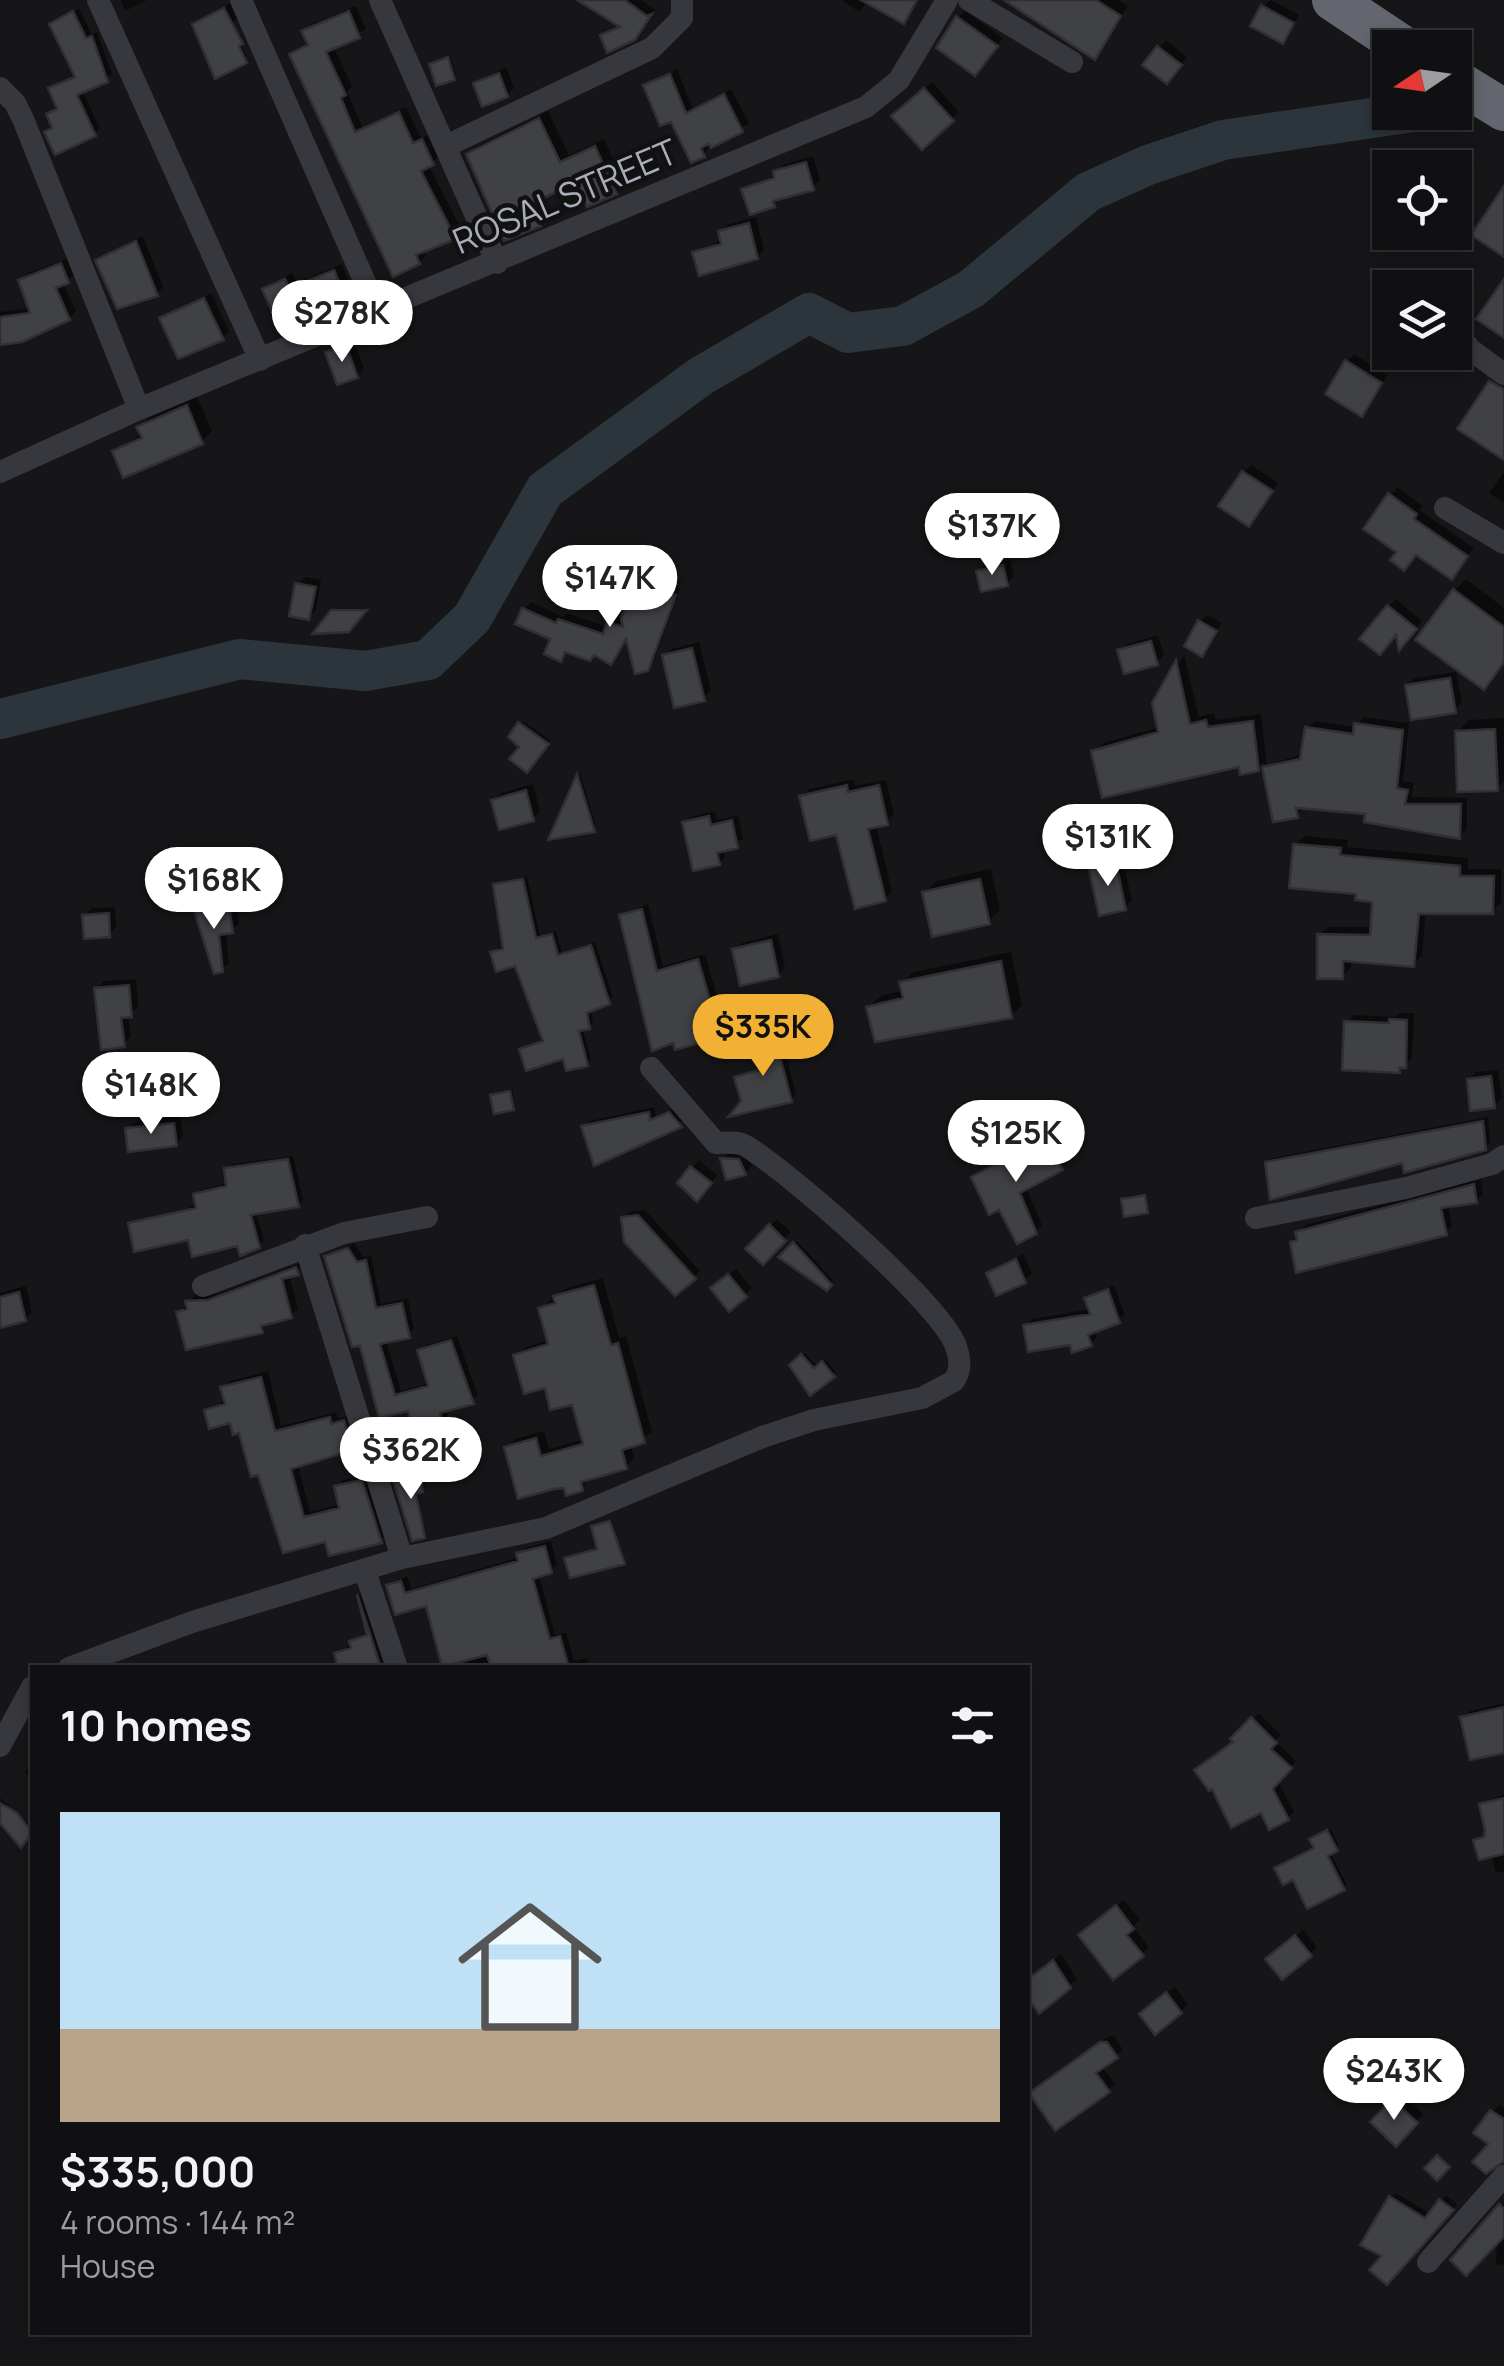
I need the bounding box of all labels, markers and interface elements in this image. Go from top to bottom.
north arrow [1372,30,1472,130]
map controls [1372,30,1472,370]
street label: ROSAL STREET [445,127,685,265]
button: locate [1372,150,1472,250]
button: layers [1372,270,1472,370]
pin: $278K [272,280,412,365]
text: $278K [294,290,390,334]
pin: $137K [922,493,1062,578]
text: $137K [947,503,1037,547]
pin: $147K [540,545,680,630]
text: $147K [564,555,656,599]
pin: $131K [1038,804,1178,889]
text: $131K [1064,814,1152,858]
pin: $168K [144,847,284,932]
text: $168K [167,857,261,901]
pin: $335K [693,994,833,1079]
text: $335K [715,1004,811,1048]
pin: $148K [81,1052,221,1137]
text: $148K [104,1062,198,1106]
pin: $125K [946,1100,1086,1185]
text: $125K [970,1110,1062,1154]
pin: $362K [341,1417,481,1502]
text: $362K [362,1427,460,1471]
text: 10 homes [60,1696,252,1754]
icon: filters [945,1698,1000,1753]
icon: home [440,1877,620,2057]
pin: $243K [1324,2038,1464,2123]
text: $243K [1345,2048,1443,2092]
text: $335,000 [60,2142,256,2200]
text: 4 rooms · 144 m² [60,2200,295,2244]
text: House [60,2244,155,2288]

